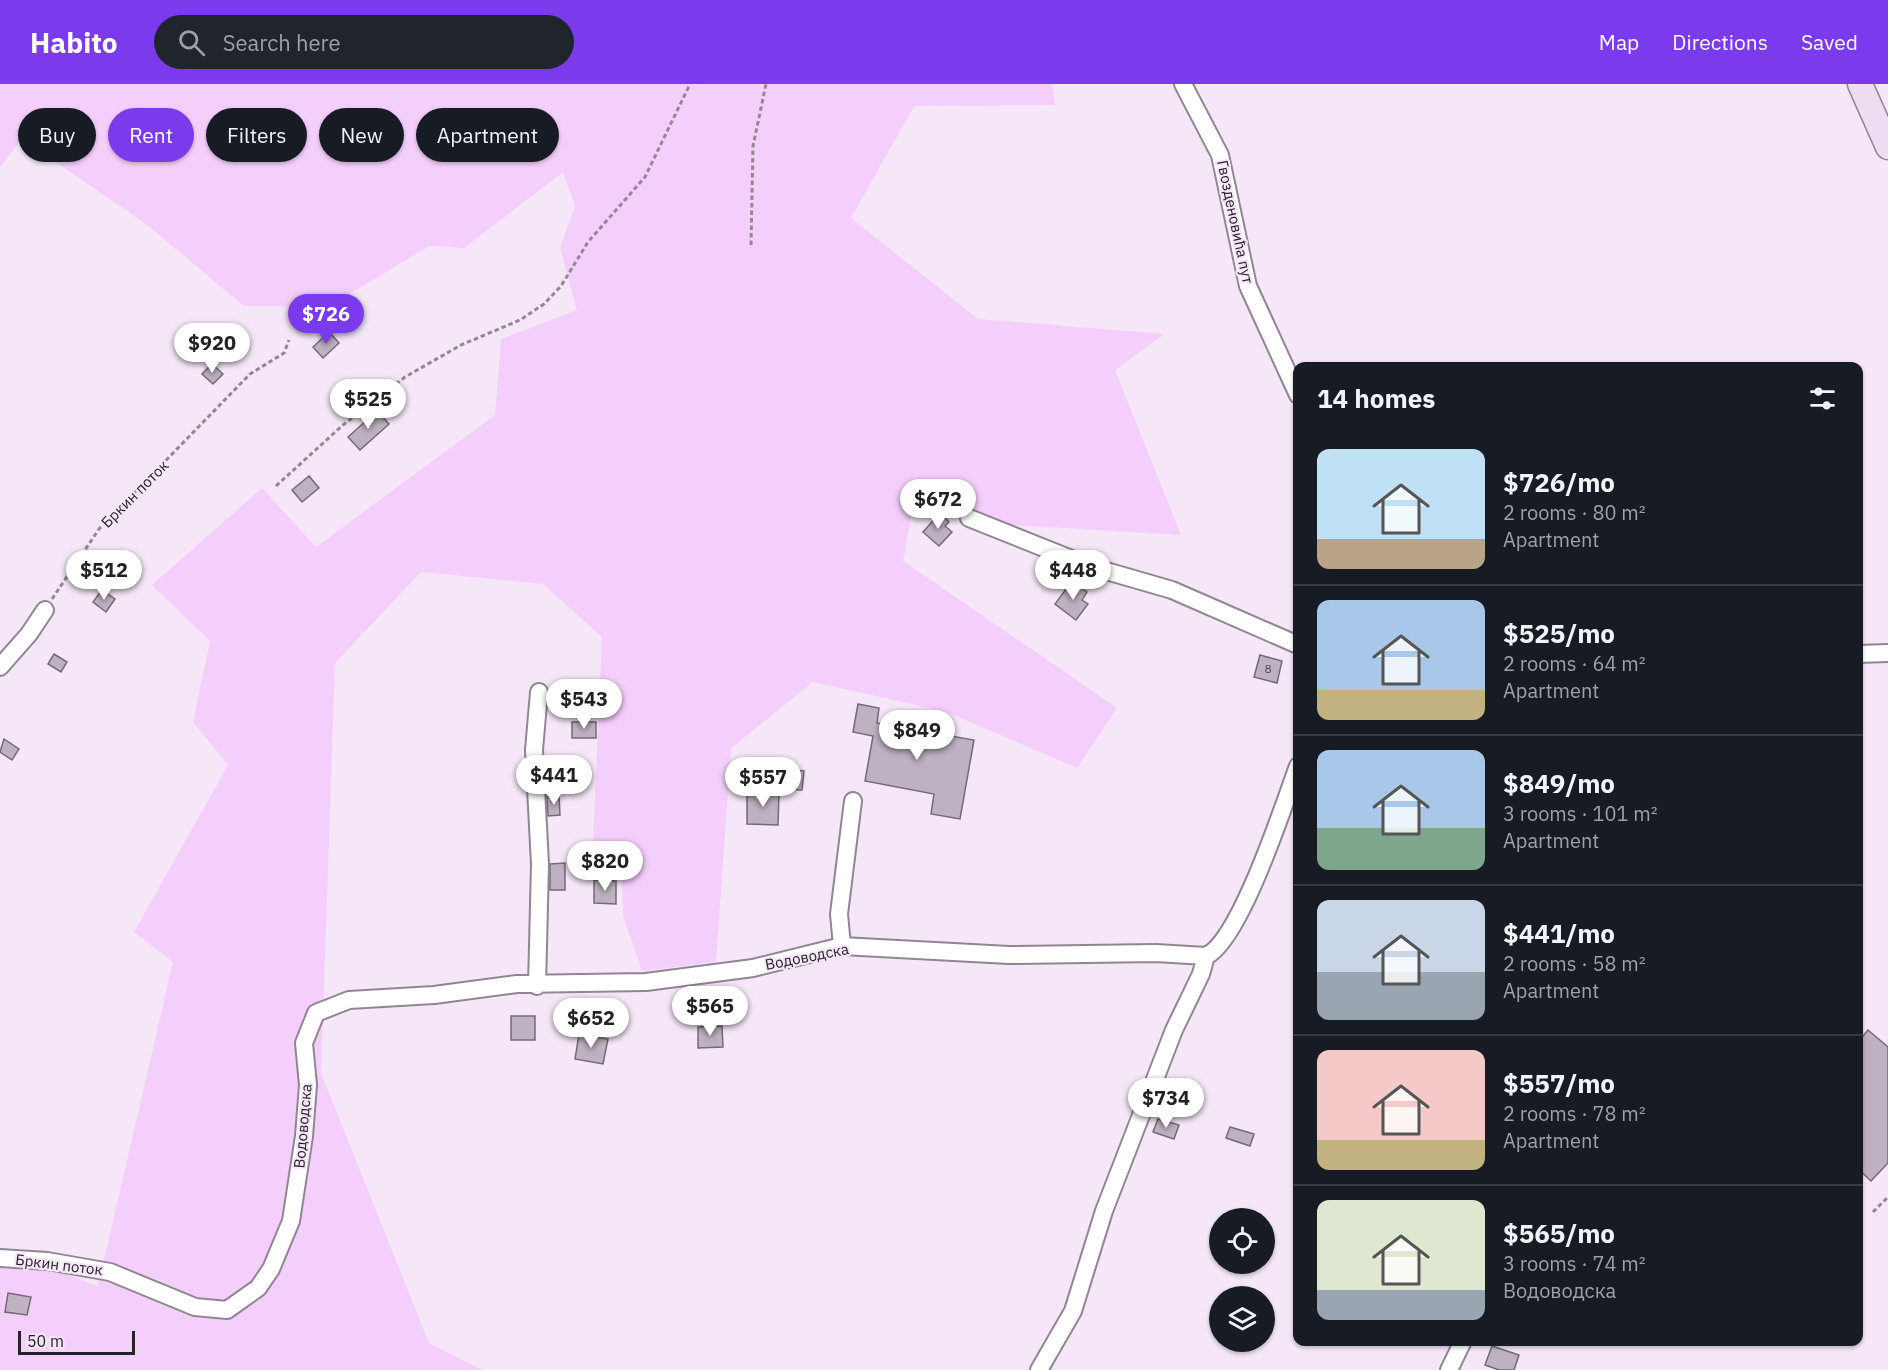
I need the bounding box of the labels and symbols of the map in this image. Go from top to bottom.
street label: Гвозденовића пут [1213,158,1258,285]
pin: $726 [290,294,362,345]
pin: $920 [176,323,248,374]
pin: $525 [332,379,404,430]
street label: Бркин поток [97,456,172,531]
pin: $672 [902,479,974,530]
pin: $512 [68,550,140,601]
pin: $448 [1037,550,1109,601]
house number: 8 [1264,661,1272,676]
pin: $543 [548,679,620,730]
pin: $849 [881,710,953,761]
pin: $441 [518,755,590,806]
pin: $557 [727,757,799,808]
pin: $820 [569,841,641,892]
street label: Водоводска [763,939,850,974]
pin: $565 [674,986,746,1037]
pin: $652 [555,998,627,1049]
pin: $734 [1130,1078,1202,1129]
street label: Водоводска [289,1083,316,1169]
street label: Бркин поток [14,1250,104,1279]
scale bar [18,1328,135,1356]

